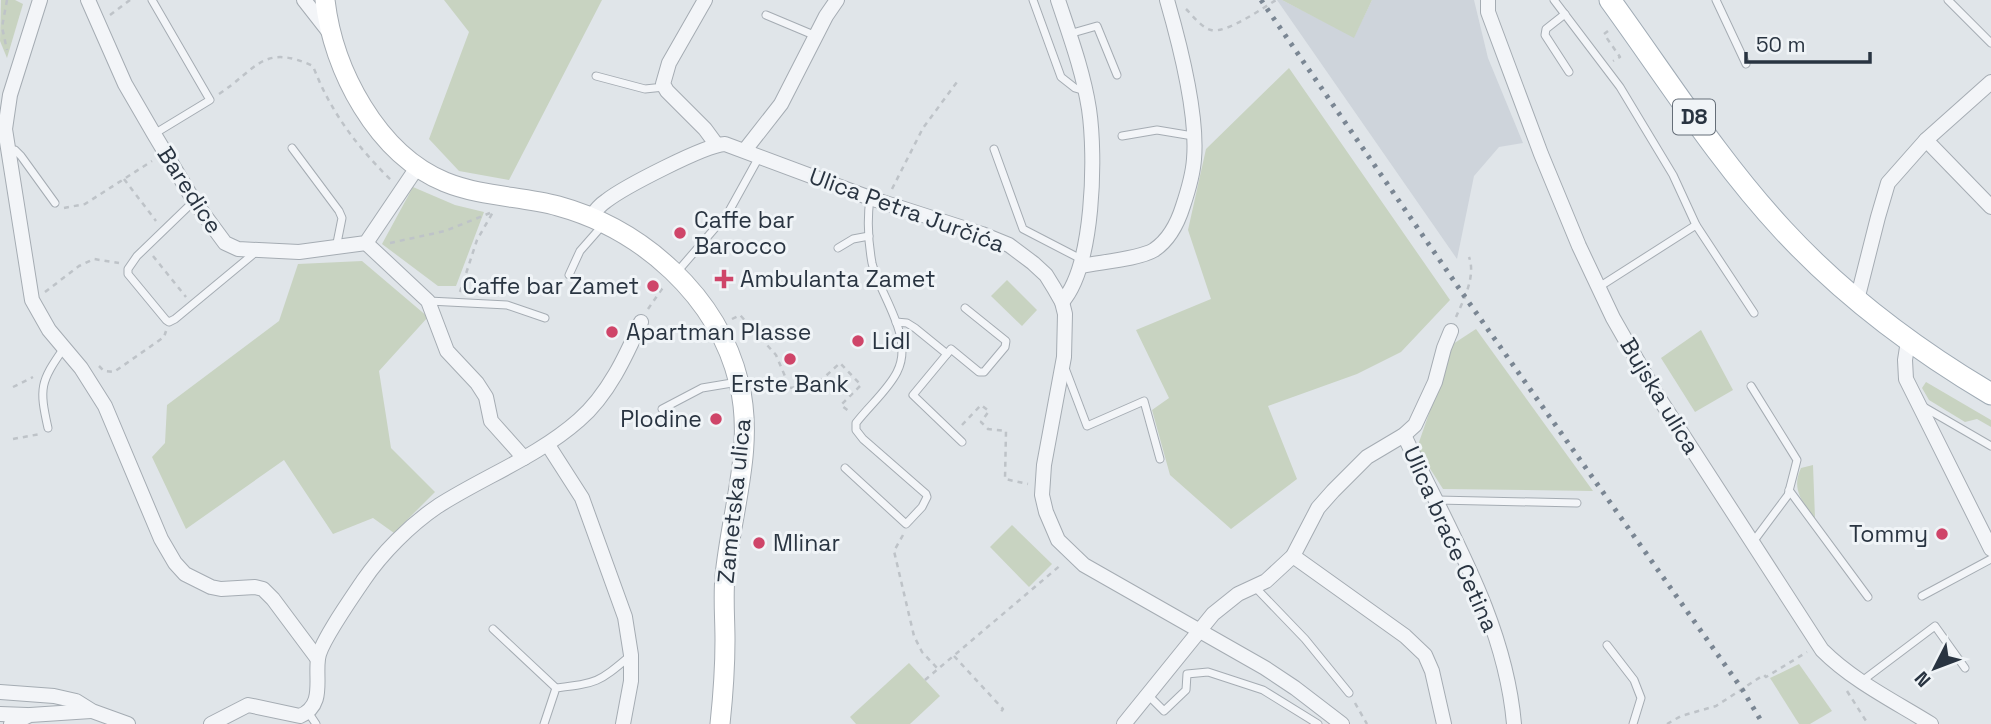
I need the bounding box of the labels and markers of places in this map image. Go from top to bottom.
place label: Caffe bar Barocco [694,205,795,261]
marker: Caffe bar Barocco [672,225,688,241]
place label: Ambulanta Zamet [740,264,935,294]
marker: Ambulanta Zamet [714,269,734,289]
place label: Caffe bar Zamet [463,271,639,301]
marker: Caffe bar Zamet [645,278,661,294]
place label: Apartman Plasse [626,317,811,347]
marker: Apartman Plasse [604,324,620,340]
place label: Lidl [872,326,911,356]
marker: Lidl [850,333,866,349]
marker: Erste Bank [782,351,798,367]
place label: Erste Bank [731,369,849,399]
place label: Plodine [620,404,702,434]
marker: Plodine [708,411,724,427]
place label: Tommy [1849,519,1928,549]
marker: Tommy [1934,526,1950,542]
place label: Mlinar [773,528,840,558]
marker: Mlinar [751,535,767,551]

